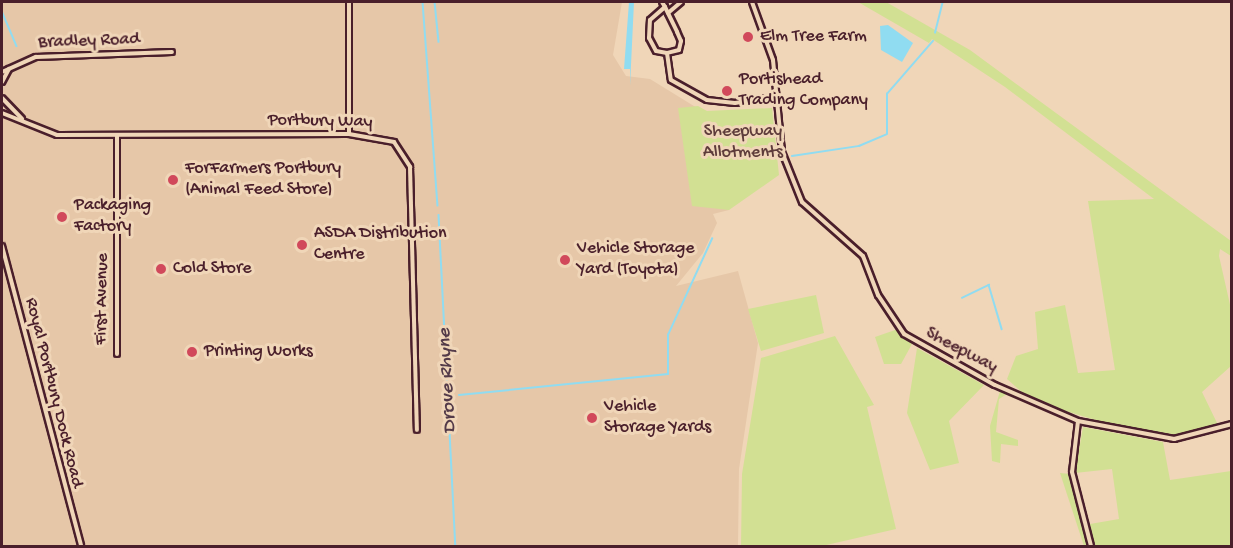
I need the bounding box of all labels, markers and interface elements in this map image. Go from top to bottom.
place label: Elm Tree Farm [760,26,867,48]
street label: Bradley Road [38,29,140,55]
marker: Elm Tree Farm [741,30,755,44]
place label: Portishead Trading Company [739,70,868,112]
marker: Portishead Trading Company [720,84,734,98]
street label: Portbury Way [268,110,372,134]
park label: Sheepway Allotments [703,122,783,164]
place label: ForFarmers Portbury (Animal Feed Store) [185,159,341,201]
marker: ForFarmers Portbury (Animal Feed Store) [166,173,180,187]
place label: Packaging Factory [74,196,151,238]
marker: Packaging Factory [55,210,69,224]
place label: ASDA Distribution Centre [314,224,447,266]
marker: ASDA Distribution Centre [295,238,309,252]
place label: Vehicle Storage Yard (Toyota) [577,239,694,282]
street label: First Avenue [91,253,115,345]
marker: Vehicle Storage Yard (Toyota) [558,253,572,267]
place label: Cold Store [173,258,252,280]
marker: Cold Store [154,262,168,276]
street label: Royal Portbury Dock Road [19,296,87,490]
street label: Sheepway [921,323,1001,379]
water label: Drove Rhyne [433,328,463,434]
place label: Printing Works [204,341,313,363]
marker: Printing Works [185,345,199,359]
place label: Vehicle Storage Yards [604,397,711,440]
marker: Vehicle Storage Yards [585,411,599,425]

